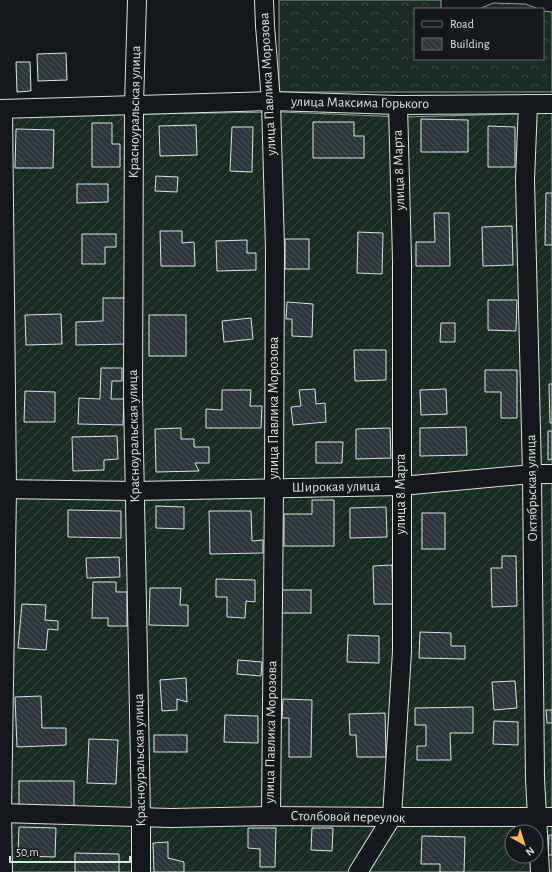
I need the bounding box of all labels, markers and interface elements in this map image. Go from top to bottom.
legend [414,8,544,60]
street label: улица Павлика Морозова [257,12,279,157]
text: Road [450,18,474,30]
text: Building [450,38,490,50]
street label: Красноуральская улица [127,45,143,179]
street label: улица Максима Горького [290,95,429,111]
street label: улица 8 Марта [391,129,407,212]
street label: улица Павлика Морозова [267,336,281,480]
street label: Красноуральская улица [126,369,142,503]
street label: Октябрьская улица [524,434,540,542]
street label: улица 8 Марта [394,453,408,535]
street label: Широкая улица [292,479,381,495]
street label: улица Павлика Морозова [263,660,279,805]
street label: Красноуральская улица [132,693,148,827]
street label: Столбовой переулок [291,809,406,825]
north arrow [504,824,544,864]
scale bar [10,838,130,864]
text: N [524,845,536,858]
text: 50 m [16,846,39,858]

